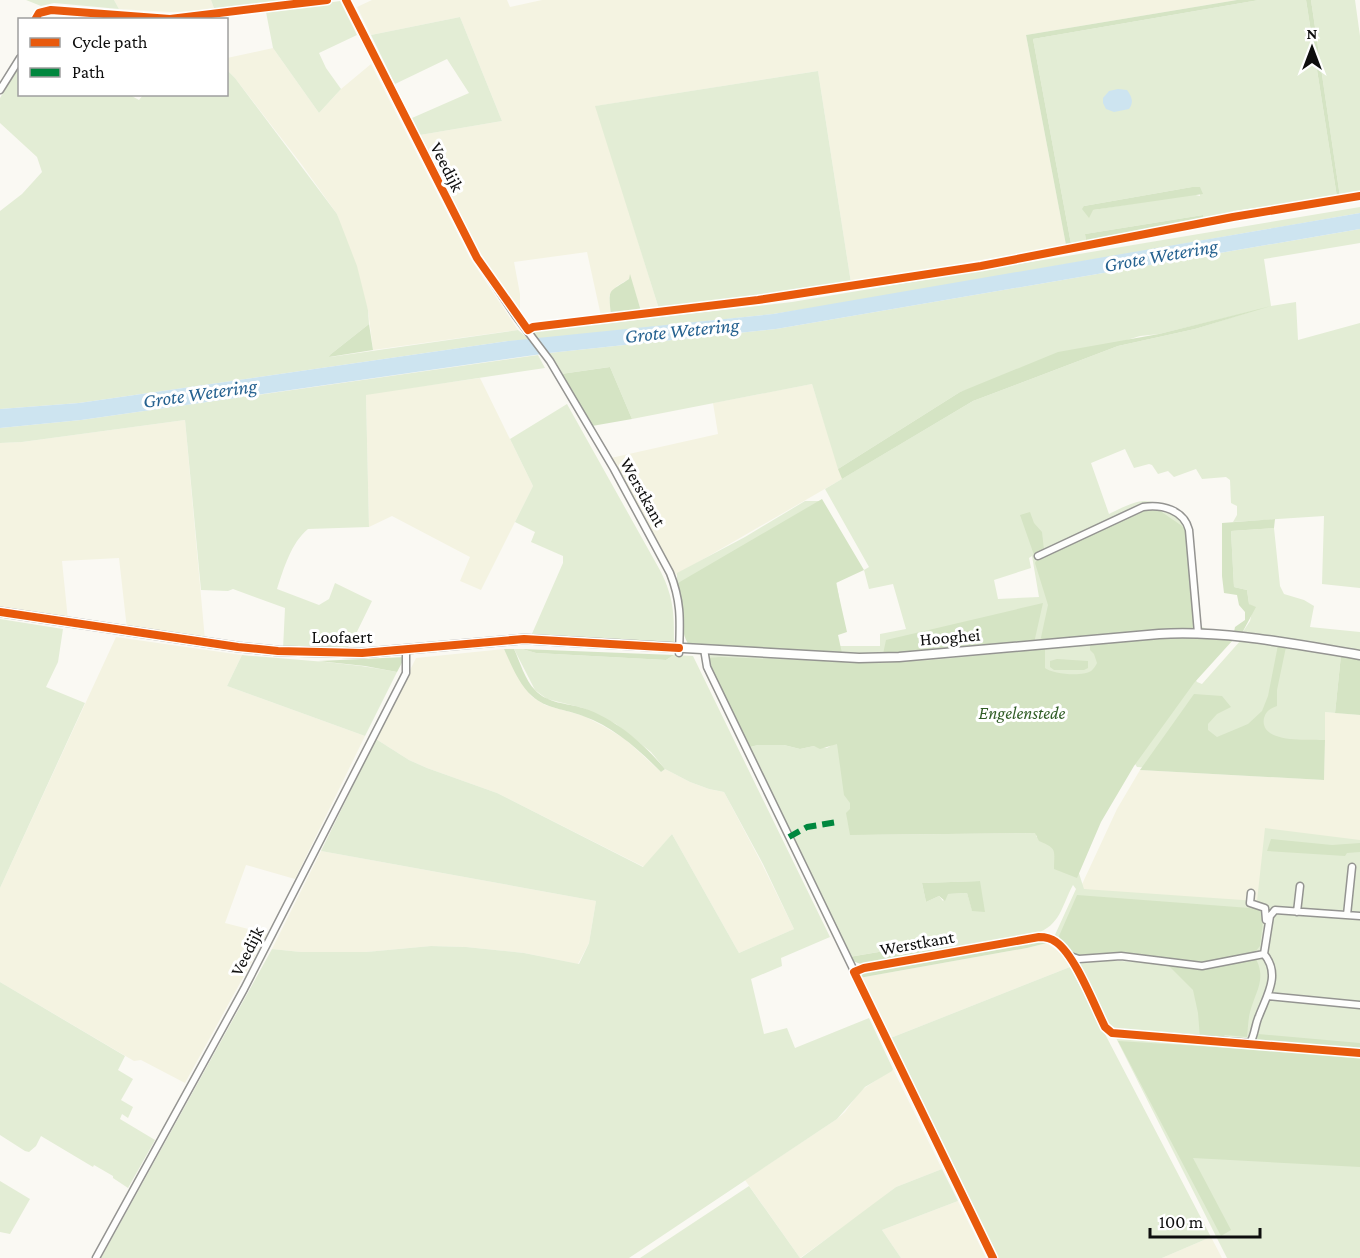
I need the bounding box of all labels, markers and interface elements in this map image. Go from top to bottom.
legend [18,18,228,96]
north arrow [1282,18,1342,78]
text: N [1307,25,1318,42]
text: Cycle path [72,32,148,52]
text: Path [72,62,105,82]
street label: Veedijk [425,139,468,196]
water label: Grote Wetering [1102,234,1221,277]
water label: Grote Wetering [624,313,742,348]
water label: Grote Wetering [142,374,260,413]
street label: Werstkant [616,454,671,531]
street label: Hooghei [919,624,981,650]
street label: Loofaert [312,627,373,647]
park label: Engelenstede [979,703,1066,723]
street label: Veedijk [226,923,269,979]
street label: Werstkant [878,926,957,959]
scale bar [1150,1201,1260,1239]
text: 100 m [1159,1212,1204,1232]

